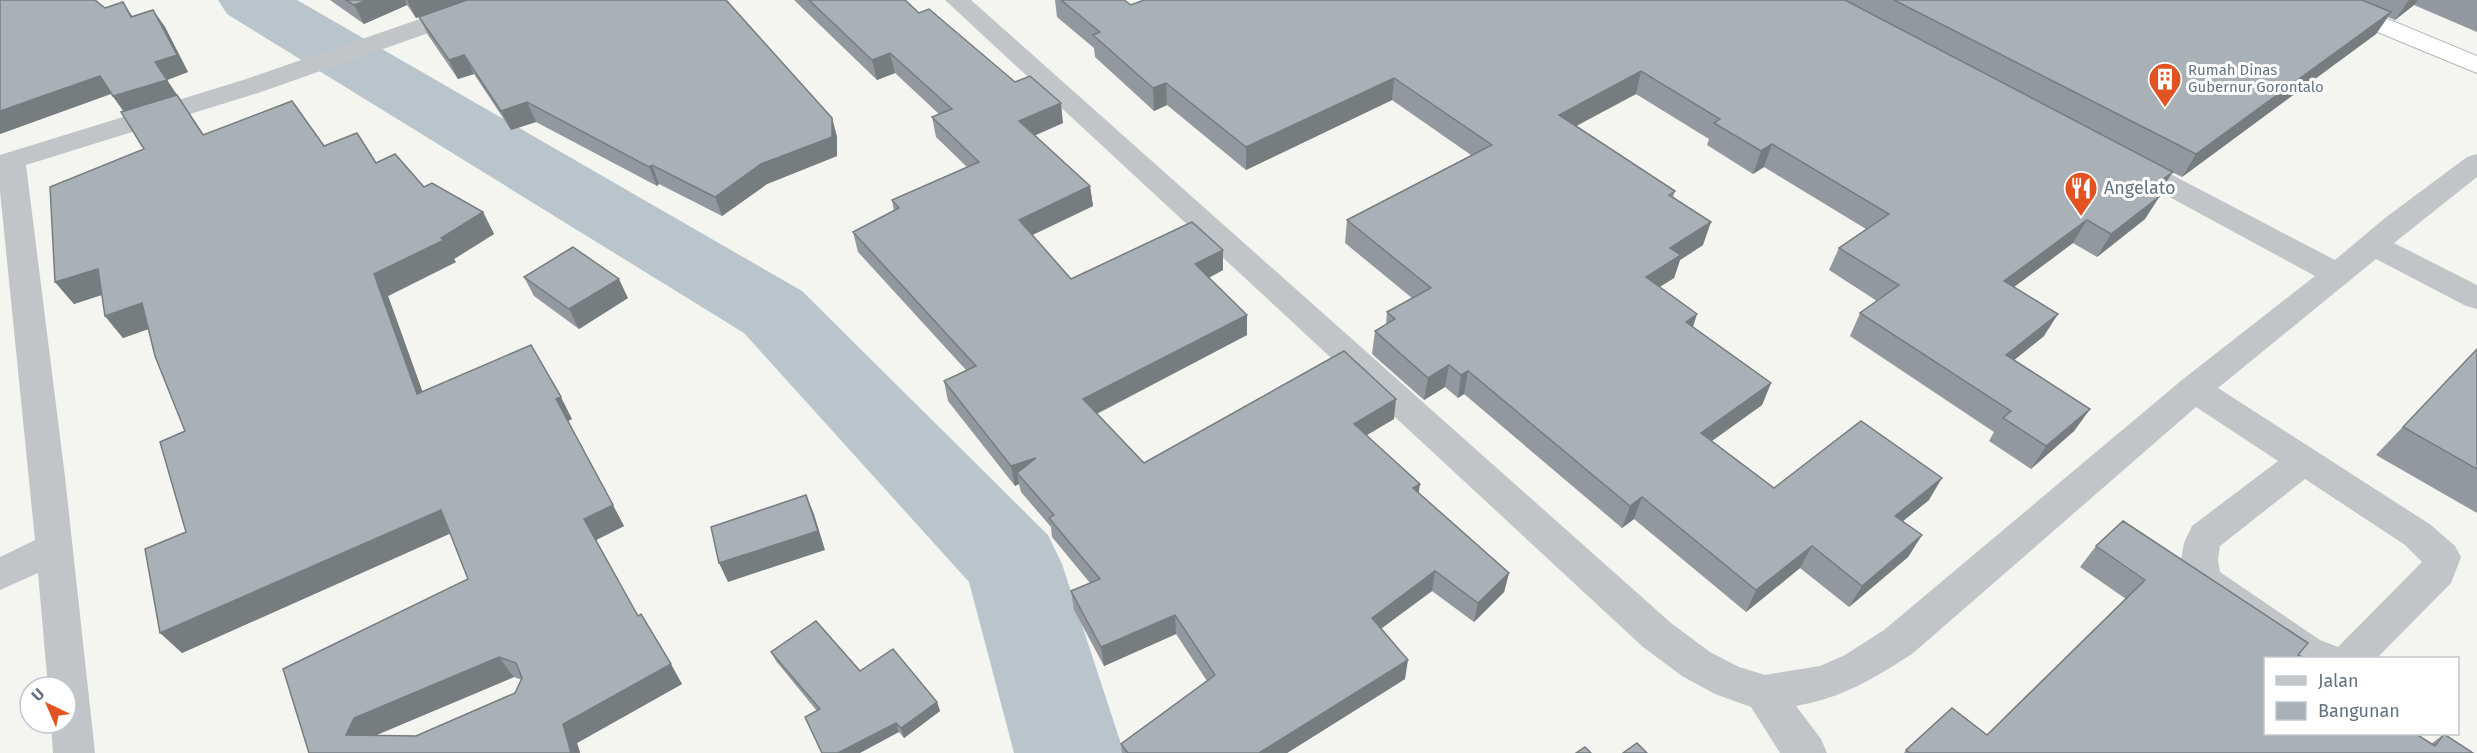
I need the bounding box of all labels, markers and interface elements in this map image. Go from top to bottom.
building icon: Rumah Dinas Gubernur Gorontalo [2147,61,2183,108]
place label: Rumah Dinas Gubernur Gorontalo [2188,61,2324,96]
restaurant icon: Angelato [2063,170,2099,217]
place label: Angelato [2104,177,2175,199]
legend [2264,657,2459,735]
text: Jalan [2318,670,2359,692]
north arrow [18,675,78,735]
text: U [28,684,48,705]
text: Bangunan [2318,700,2400,722]

